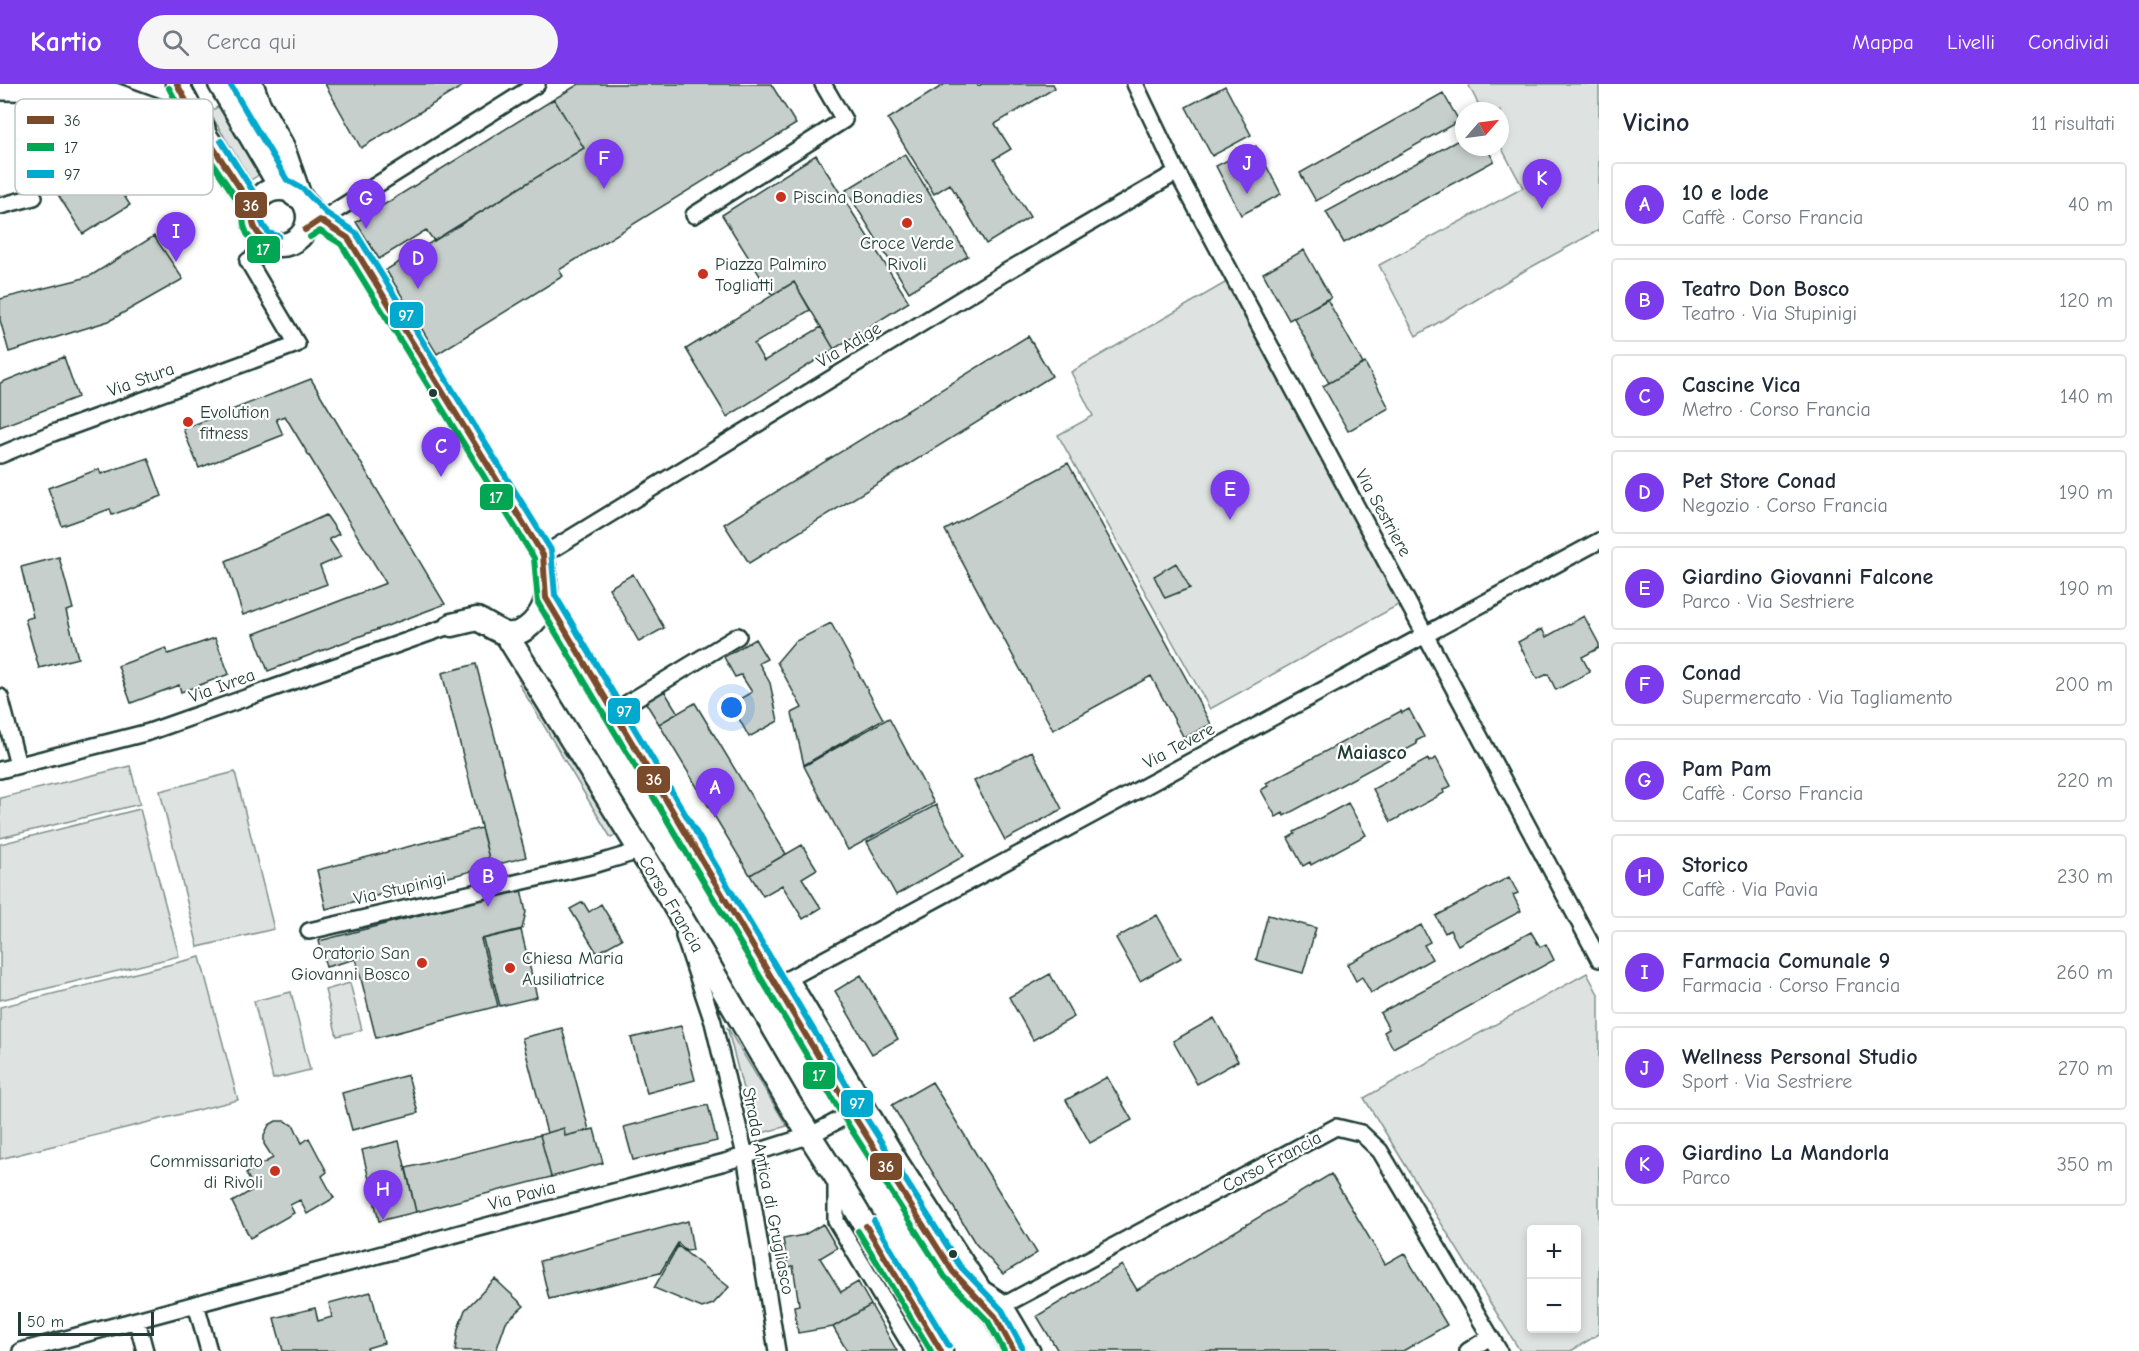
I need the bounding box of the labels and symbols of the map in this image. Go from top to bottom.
legend [15,99,213,195]
north arrow [1455,102,1509,156]
text: 36 [64,112,81,130]
text: 17 [64,139,78,157]
pin: F [584,140,624,189]
pin: J [1228,144,1266,194]
pin: K [1522,160,1562,209]
text: 97 [64,166,80,184]
pin: G [346,180,386,229]
place label: Piscina Bonadies [793,187,923,208]
marker: Piscina Bonadies [774,190,788,204]
line badge: 36 [234,191,268,219]
text: 36 [243,197,259,215]
pin: I [156,212,195,262]
marker: Croce Verde Rivoli [900,216,914,230]
place label: Croce Verde Rivoli [860,233,954,275]
line badge: 17 [246,235,281,264]
pin: D [398,240,438,289]
text: 17 [256,241,271,259]
place label: Piazza Palmiro Togliatti [715,254,827,296]
marker: Piazza Palmiro Togliatti [696,267,710,281]
line badge: 97 [389,301,424,329]
text: 97 [398,307,415,325]
street label: Via Adige [813,318,885,372]
street label: Via Stura [105,358,177,402]
unlabelled marker [427,387,439,399]
place label: Evolution fitness [199,402,269,444]
marker: Evolution fitness [181,415,195,429]
pin: C [422,428,460,477]
street label: Via Sestriere [1350,466,1416,560]
pin: E [1210,470,1250,520]
line badge: 17 [479,483,514,511]
text: 17 [489,489,504,507]
street label: Via Ivrea [186,664,258,708]
your location [717,693,746,722]
line badge: 97 [607,697,641,725]
text: 97 [616,703,633,721]
street label: Via Tevere [1140,718,1218,774]
district label: Maiasco [1337,741,1407,764]
line badge: 36 [636,765,671,794]
pin: A [696,768,734,818]
text: 36 [646,771,662,789]
street label: Corso Francia [634,852,708,956]
pin: B [468,858,508,907]
street label: Via Stupinigi [352,868,448,910]
place label: Oratorio San Giovanni Bosco [291,943,410,985]
place label: Chiesa Maria Ausiliatrice [522,948,623,990]
marker: Oratorio San Giovanni Bosco [415,956,429,970]
marker: Chiesa Maria Ausiliatrice [503,961,517,975]
line badge: 17 [802,1061,836,1090]
text: 17 [812,1067,827,1085]
street label: Strada Antica di Grugliasco [738,1085,798,1297]
line badge: 97 [840,1089,874,1118]
text: 97 [849,1095,866,1113]
street label: Corso Francia [1219,1127,1325,1197]
place label: Commissariato di Rivoli [150,1151,263,1193]
line badge: 36 [869,1152,903,1181]
text: 36 [878,1158,894,1176]
marker: Commissariato di Rivoli [268,1164,282,1178]
pin: H [364,1170,403,1220]
street label: Via Pavia [486,1177,558,1215]
unlabelled marker [947,1248,959,1260]
scale bar [18,1309,154,1336]

